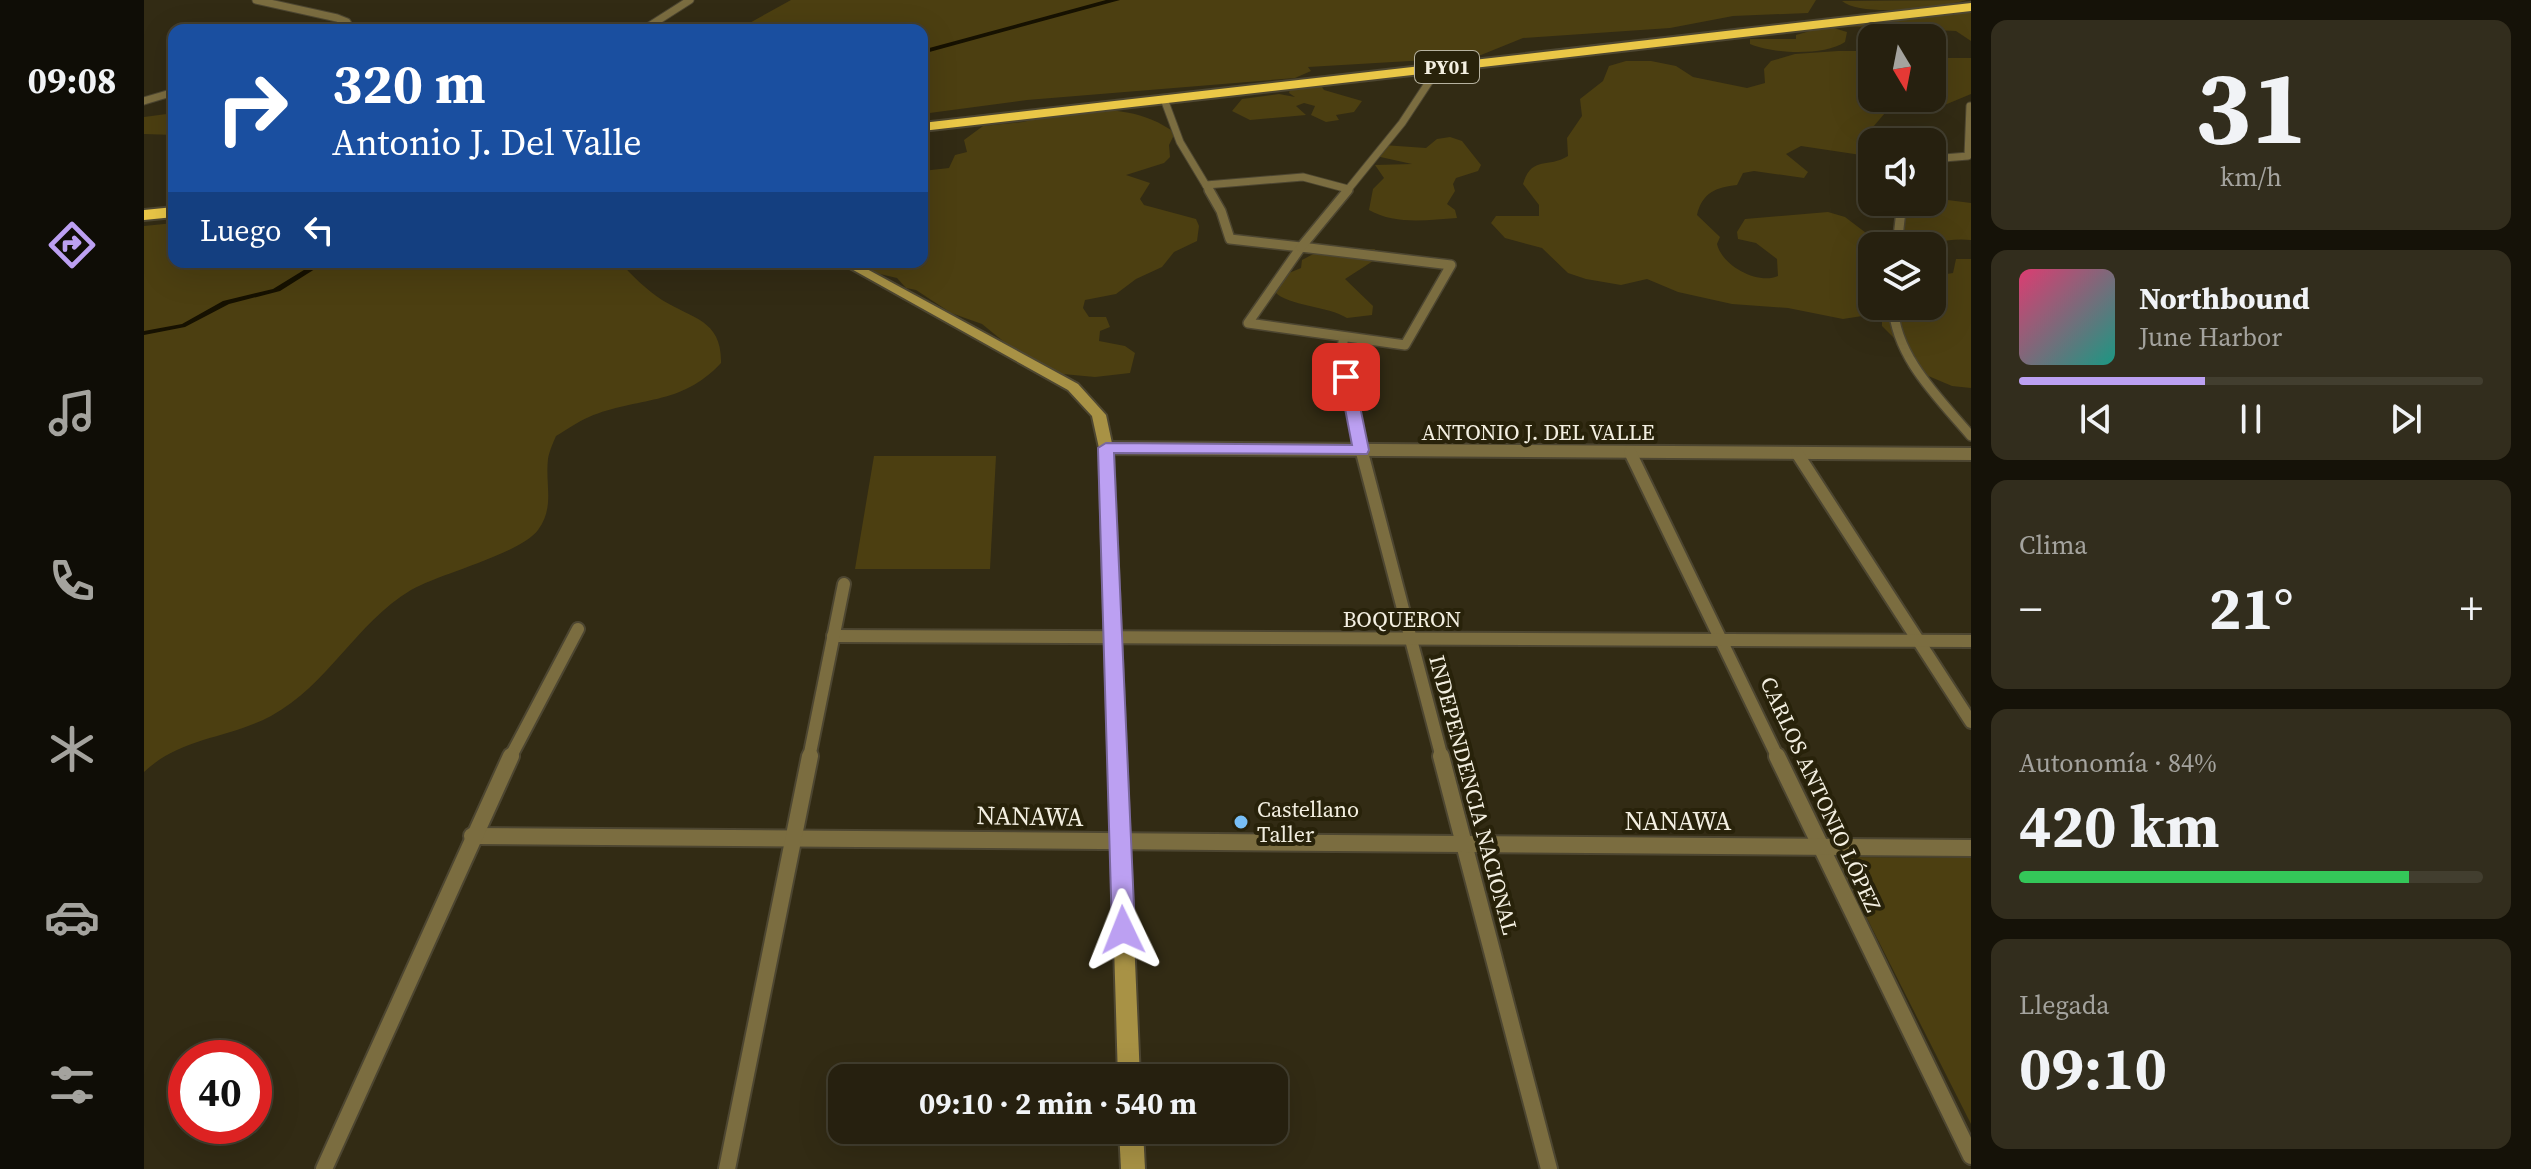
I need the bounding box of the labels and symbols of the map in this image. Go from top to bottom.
north arrow [1858,24,1946,112]
road number: PY01 [1415,51,1479,83]
pin [1312,343,1380,411]
street label: ANTONIO J. DEL VALLE [1422,417,1654,447]
street label: BOQUERON [1343,604,1461,634]
street label: INDEPENDENCIA NACIONAL [1422,652,1526,938]
street label: CARLOS ANTONIO LÓPEZ [1753,672,1889,916]
place label: Castellano Taller [1257,794,1359,849]
street label: NANAWA [976,797,1084,835]
street label: NANAWA [1624,803,1732,839]
marker: Castellano Taller [1232,813,1250,831]
position arrow [1081,888,1165,972]
speed limit sign: 40 [168,1040,272,1144]

